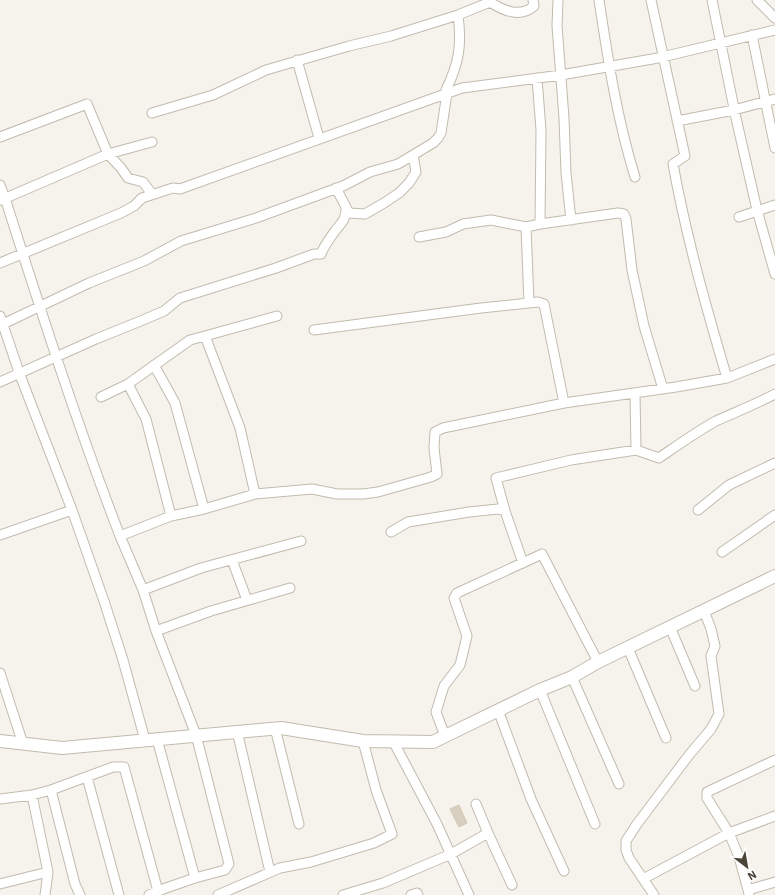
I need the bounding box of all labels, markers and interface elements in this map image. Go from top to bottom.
north arrow [727,847,767,887]
text: N [745,868,759,884]

